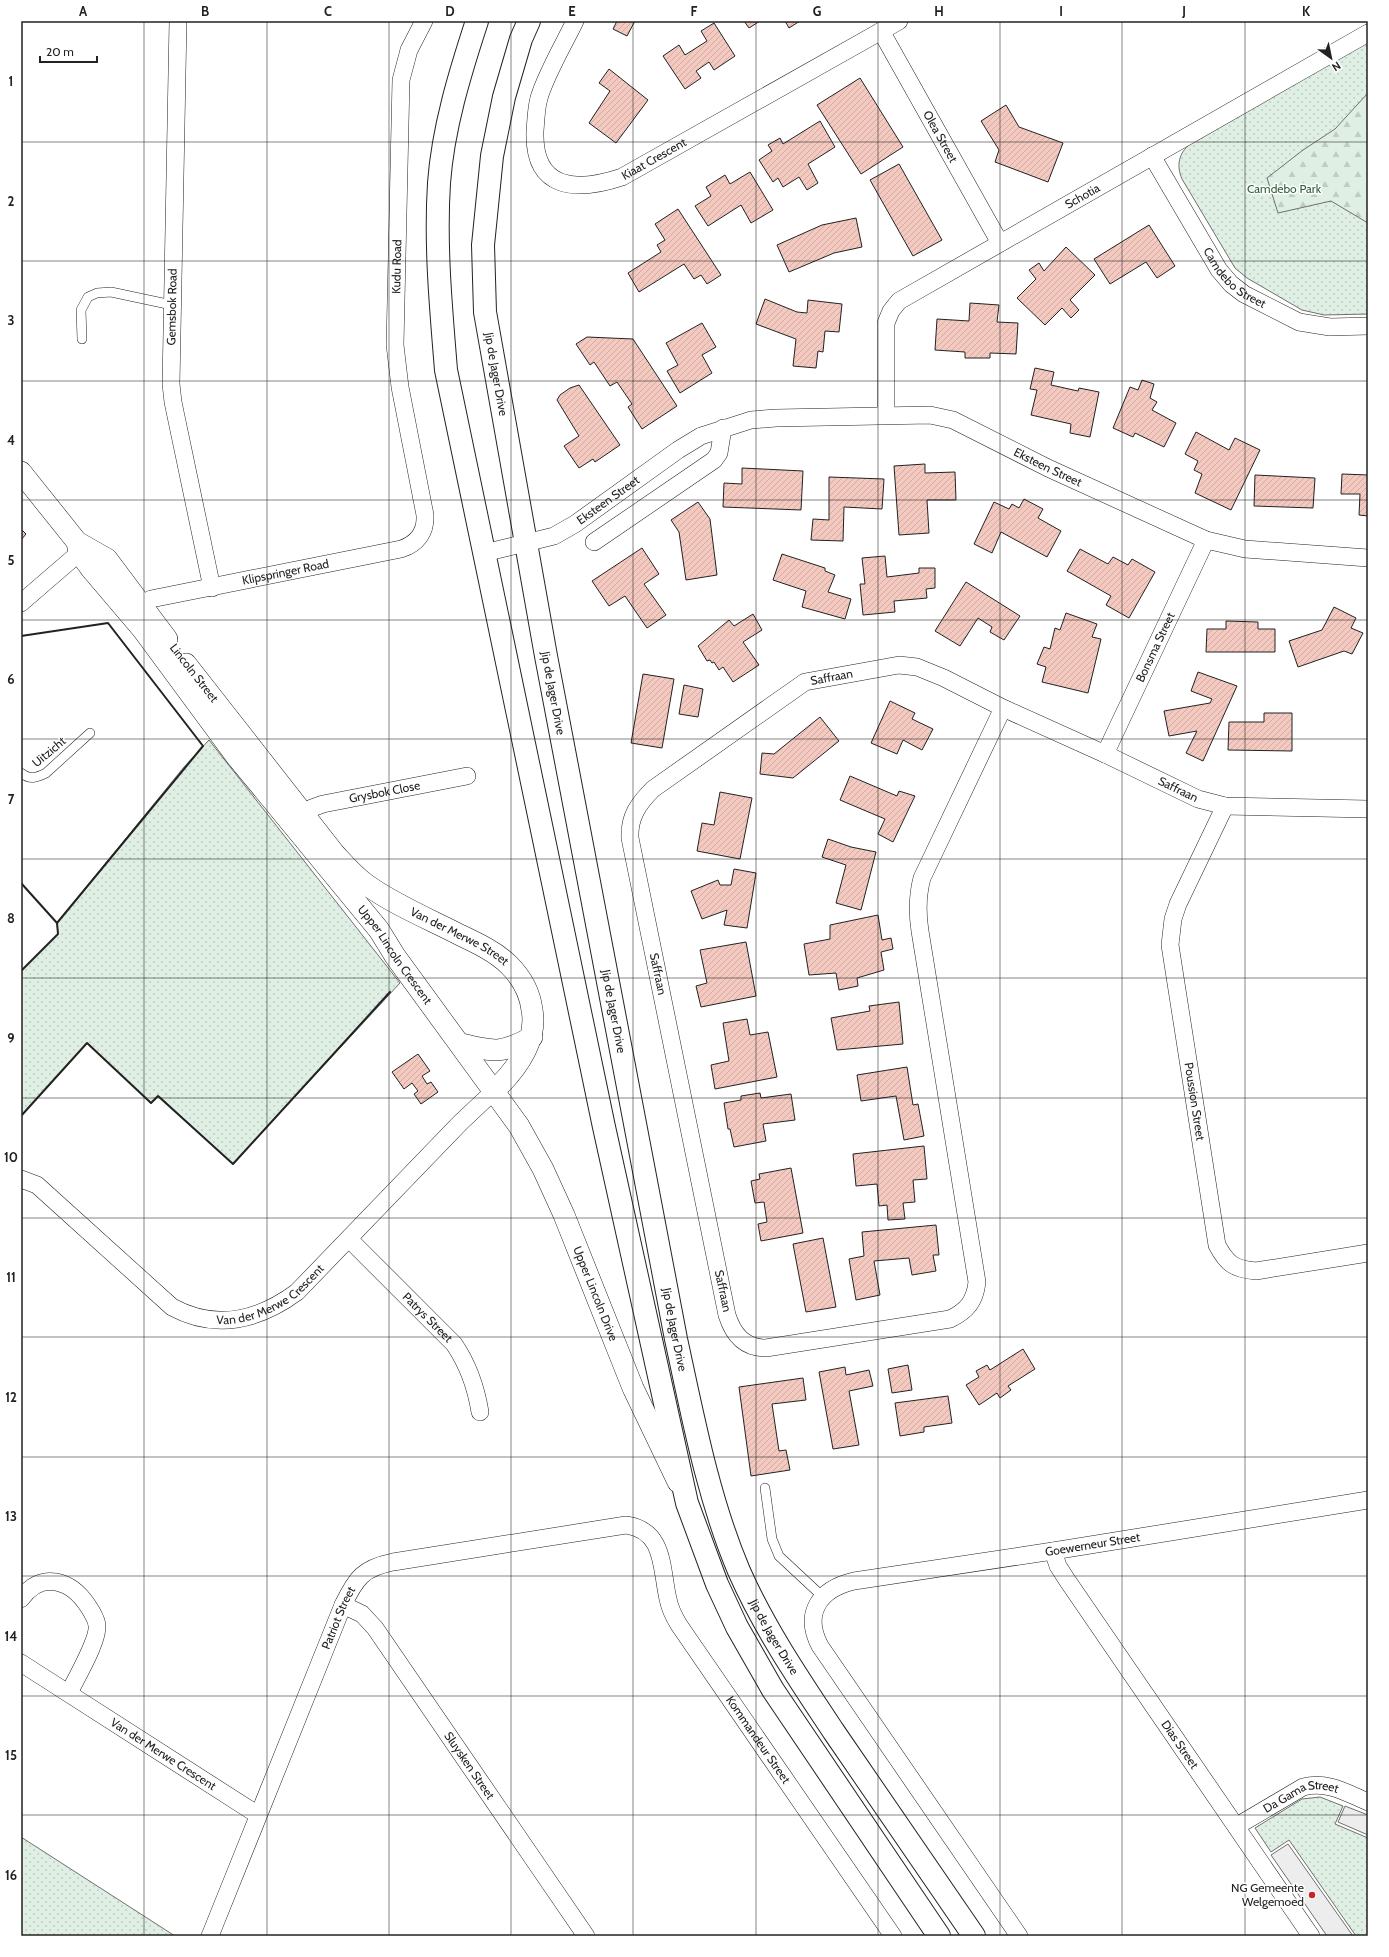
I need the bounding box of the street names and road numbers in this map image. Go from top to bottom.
street label: Olea Street [920,108,961,165]
street label: Kiaat Crescent [619,134,689,183]
street label: Schotia [1062,180,1102,212]
street label: Kudu Road [388,239,404,294]
street label: Camdebo Street [1200,244,1269,311]
street label: Gemsbok Road [163,268,180,346]
street label: Jip de Jager Drive [482,330,511,417]
street label: Eksteen Street [1011,444,1084,489]
street label: Eksteen Street [574,472,642,527]
street label: Klipspringer Road [241,556,330,588]
street label: Bonsma Street [1132,610,1178,684]
street label: Lincoln Street [167,640,222,705]
street label: Jip de Jager Drive [538,649,569,736]
street label: Saffraan [809,665,854,688]
street label: Uitzicht [29,733,69,770]
street label: Saffraan [1156,773,1201,805]
street label: Grysbok Close [348,777,421,806]
street label: Upper Lincoln Crescent [355,902,436,1007]
street label: Van der Merwe Street [408,904,512,968]
street label: Saffraan [647,952,670,997]
street label: Jip de Jager Drive [599,967,629,1054]
street label: Poussion Street [1181,1061,1209,1142]
street label: Upper Lincoln Drive [570,1244,621,1343]
street label: Van der Merwe Crescent [216,1261,327,1327]
street label: Saffraan [712,1269,735,1314]
street label: Jip de Jager Drive [659,1286,691,1373]
street label: Patrys Street [400,1289,456,1345]
street label: Goewerneur Street [1044,1529,1141,1559]
street label: Patriot Street [318,1583,358,1651]
street label: Jip de Jager Drive [746,1596,802,1677]
street label: Kommandeur Street [723,1693,794,1786]
street label: Van der Merwe Crescent [108,1714,219,1793]
street label: Dias Street [1158,1717,1202,1771]
street label: Sluysken Street [441,1729,498,1802]
street label: Da Gama Street [1260,1777,1341,1816]

